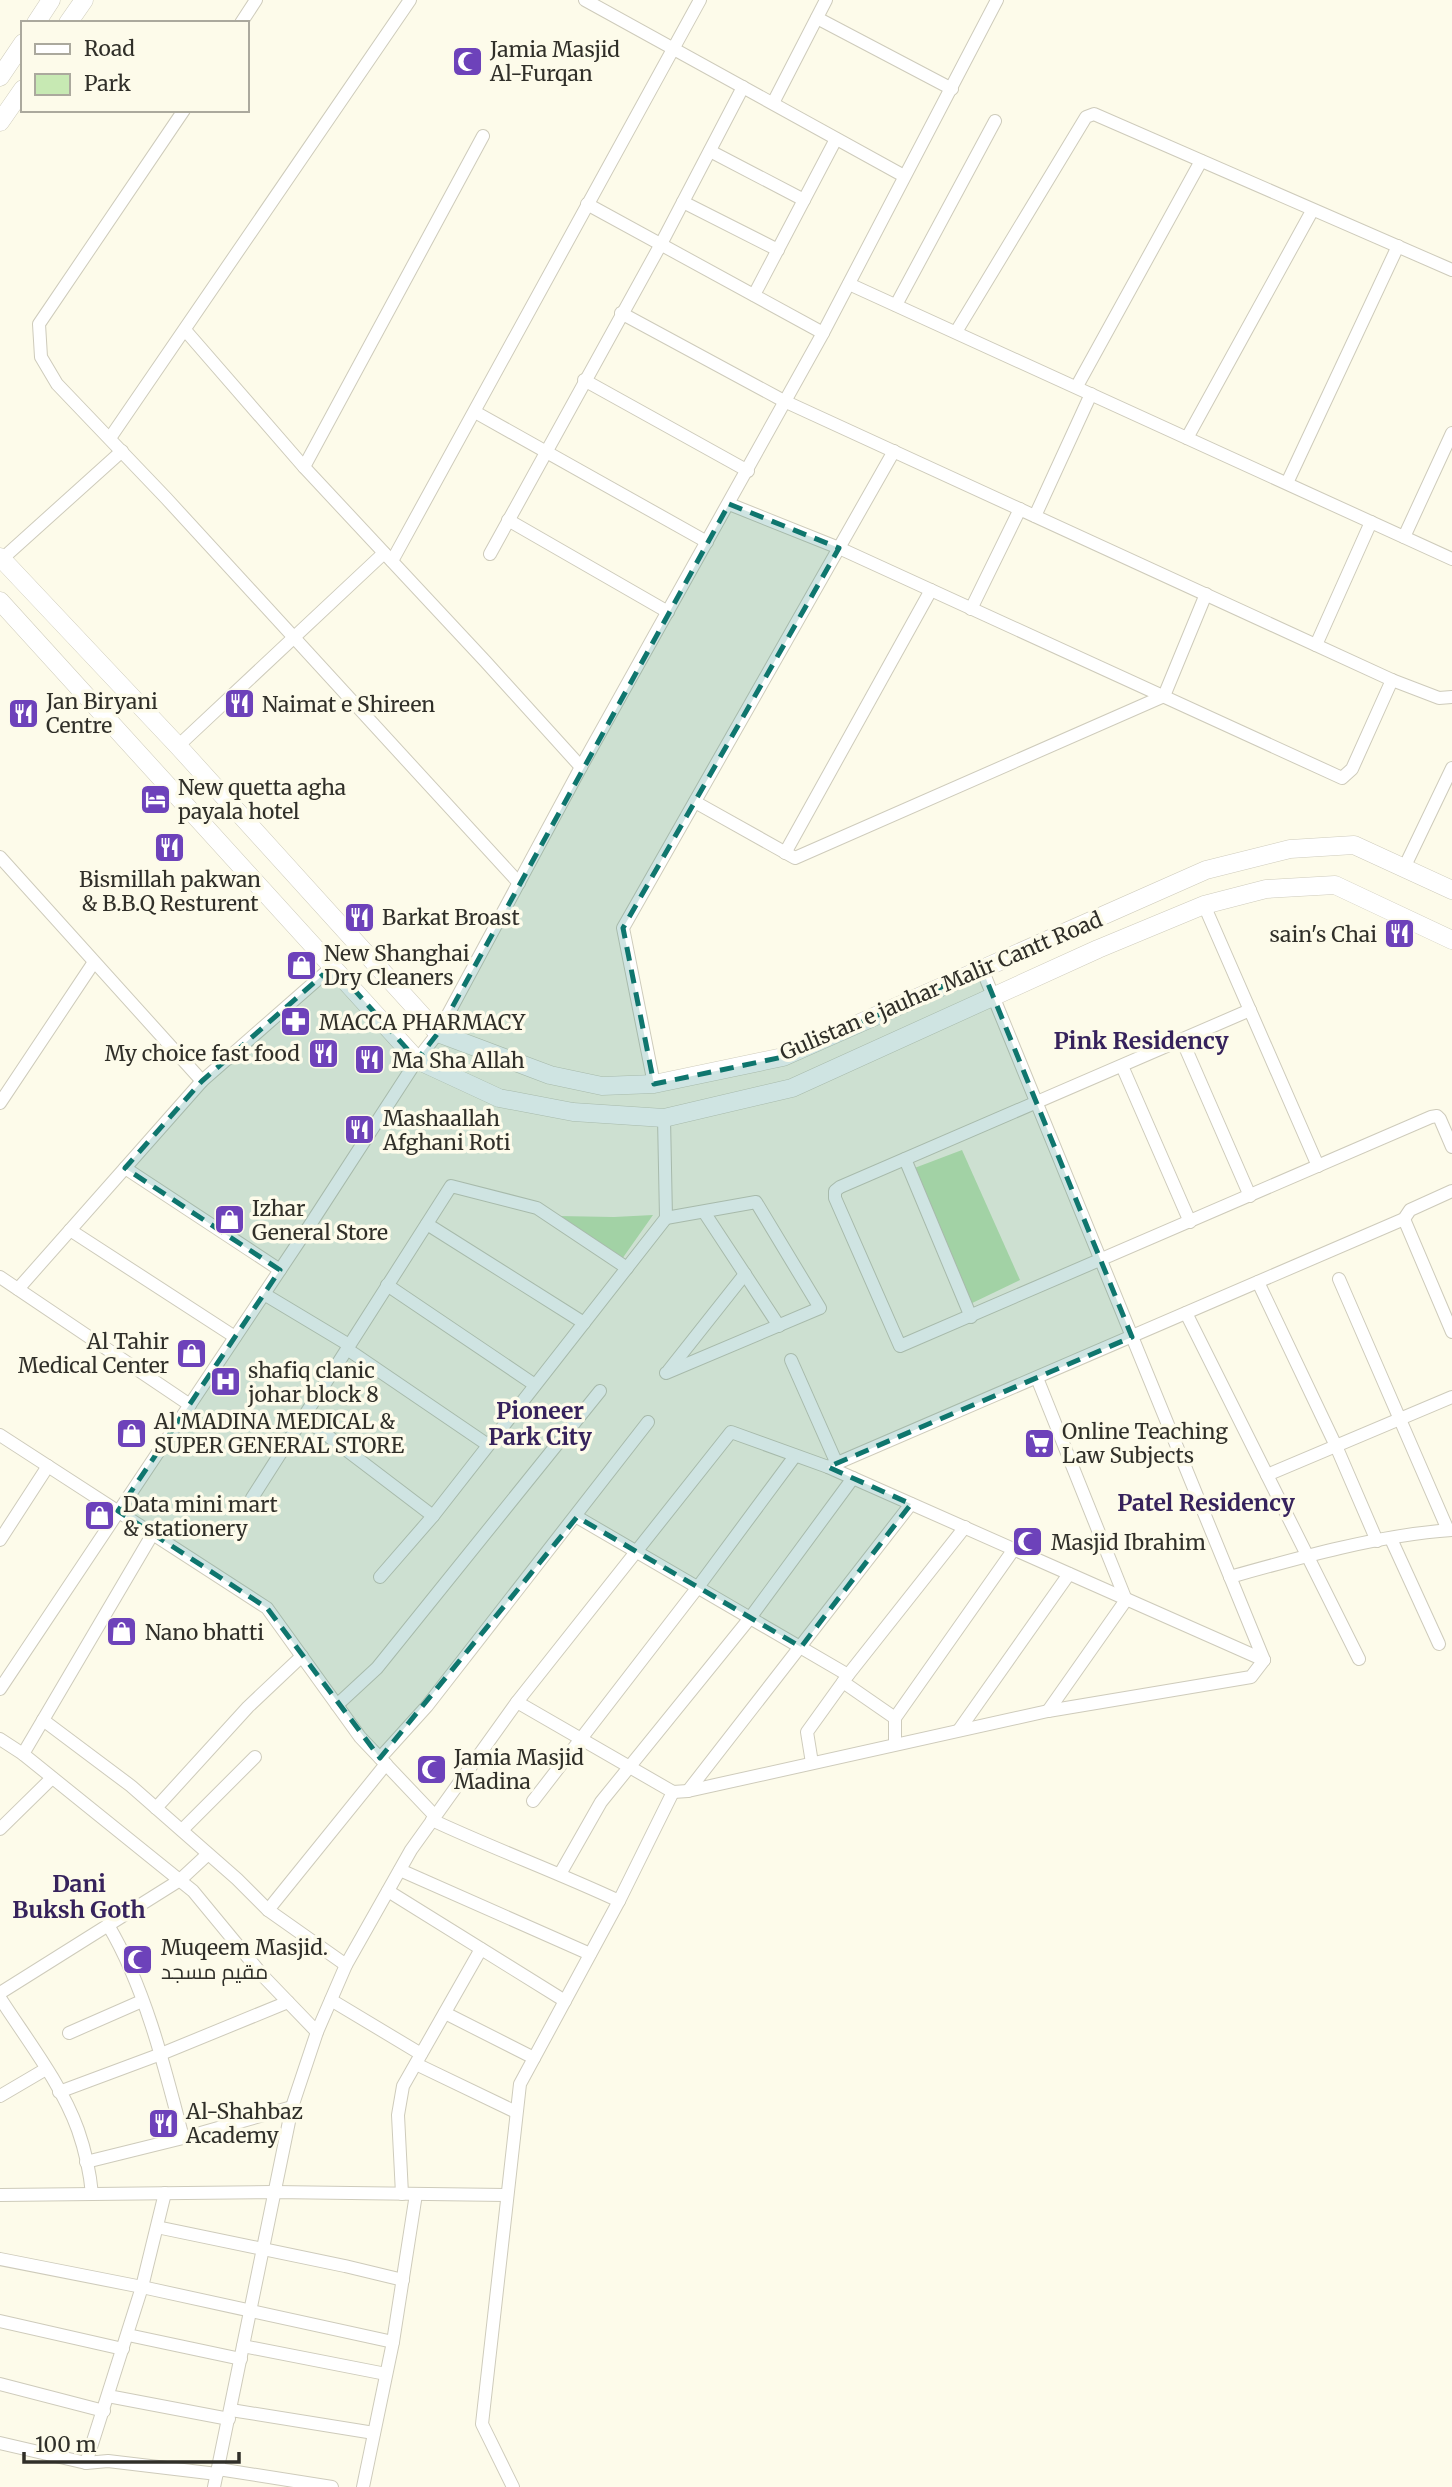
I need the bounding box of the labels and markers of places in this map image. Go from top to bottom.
place label: Jamia Masjid Al-Furqan [489,36,620,87]
mosque icon: Jamia Masjid Al-Furqan [450,44,484,78]
restaurant icon: Naimat e Shireen [222,687,256,721]
place label: Jan Biryani Centre [45,688,158,739]
place label: Naimat e Shireen [262,691,435,718]
restaurant icon: Jan Biryani Centre [6,696,40,730]
place label: New quetta agha payala hotel [178,774,346,825]
hotel icon: New quetta agha payala hotel [138,782,172,816]
restaurant icon: Bismillah pakwan & B.B.Q Resturent [153,830,187,864]
place label: Bismillah pakwan & B.B.Q Resturent [79,866,261,917]
restaurant icon: Barkat Broast [342,900,376,934]
place label: Barkat Broast [382,904,520,931]
restaurant icon: sain's Chai [1383,917,1417,951]
place label: sain's Chai [1269,921,1377,948]
place label: New Shanghai Dry Cleaners [324,940,470,991]
shop icon: New Shanghai Dry Cleaners [284,948,318,982]
pharmacy icon: MACCA PHARMACY [279,1005,313,1039]
place label: MACCA PHARMACY [319,1009,526,1036]
restaurant icon: My choice fast food [306,1036,340,1070]
place label: My choice fast food [105,1040,300,1067]
restaurant icon: Ma Sha Allah [352,1043,386,1077]
place label: Ma Sha Allah [392,1047,525,1074]
place label: Mashaallah Afghani Roti [382,1105,511,1156]
restaurant icon: Mashaallah Afghani Roti [343,1113,377,1147]
place label: Izhar General Store [252,1195,388,1246]
shop icon: Izhar General Store [212,1203,246,1237]
place label: Al Tahir Medical Center [18,1328,169,1379]
shop icon: Al Tahir Medical Center [175,1336,209,1370]
place label: shafiq clanic johar block 8 [247,1357,379,1408]
hospital icon: shafiq clanic johar block 8 [208,1365,242,1399]
place label: Al MADINA MEDICAL & SUPER GENERAL STORE [153,1408,405,1459]
shop icon: Al MADINA MEDICAL & SUPER GENERAL STORE [114,1416,148,1450]
place label: Online Teaching Law Subjects [1062,1418,1228,1469]
supermarket icon: Online Teaching Law Subjects [1022,1426,1056,1460]
place label: Data mini mart & stationery [123,1491,278,1542]
shop icon: Data mini mart & stationery [83,1499,117,1533]
mosque icon: Masjid Ibrahim [1011,1525,1045,1559]
place label: Masjid Ibrahim [1051,1529,1206,1556]
shop icon: Nano bhatti [105,1615,139,1649]
place label: Nano bhatti [145,1619,264,1646]
place label: Jamia Masjid Madina [453,1744,584,1795]
mosque icon: Jamia Masjid Madina [414,1752,448,1786]
place label: Muqeem Masjid. مقیم مسجد [161,1934,328,1986]
mosque icon: Muqeem Masjid. مقیم مسجد [121,1942,155,1976]
place label: Al-Shahbaz Academy [185,2098,303,2149]
restaurant icon: Al-Shahbaz Academy [146,2106,180,2140]

